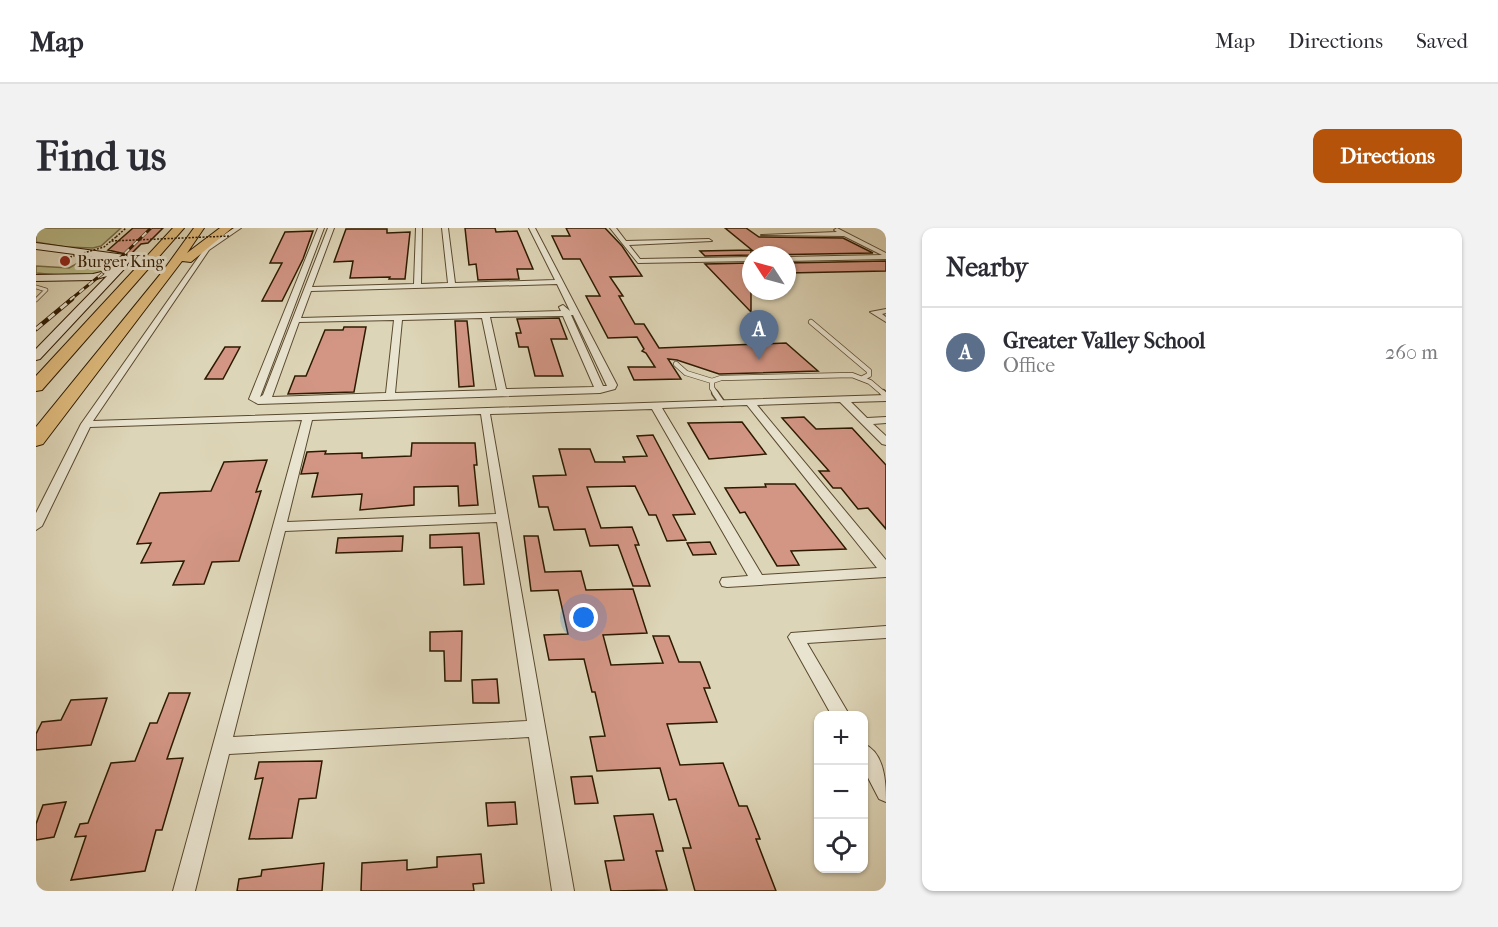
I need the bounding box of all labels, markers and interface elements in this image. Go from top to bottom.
text: Map [30,25,84,58]
text: Map [1215,29,1255,53]
text: Directions [1288,29,1383,53]
text: Saved [1416,29,1468,53]
button: Directions [1313,129,1462,183]
text: Find us [36,132,166,181]
north arrow [742,246,796,300]
place label: Burger King [77,252,165,271]
text: Nearby [946,252,1028,283]
marker: Burger King [58,254,72,268]
pin: A [740,310,778,360]
text: Greater Valley School [1003,328,1205,354]
text: A [959,341,972,364]
text: 260 m [1385,341,1438,364]
text: Office [1003,354,1055,377]
your location [569,603,598,632]
map controls [814,711,868,873]
button: + [814,711,868,765]
button: − [814,765,868,819]
button: locate [814,819,868,873]

